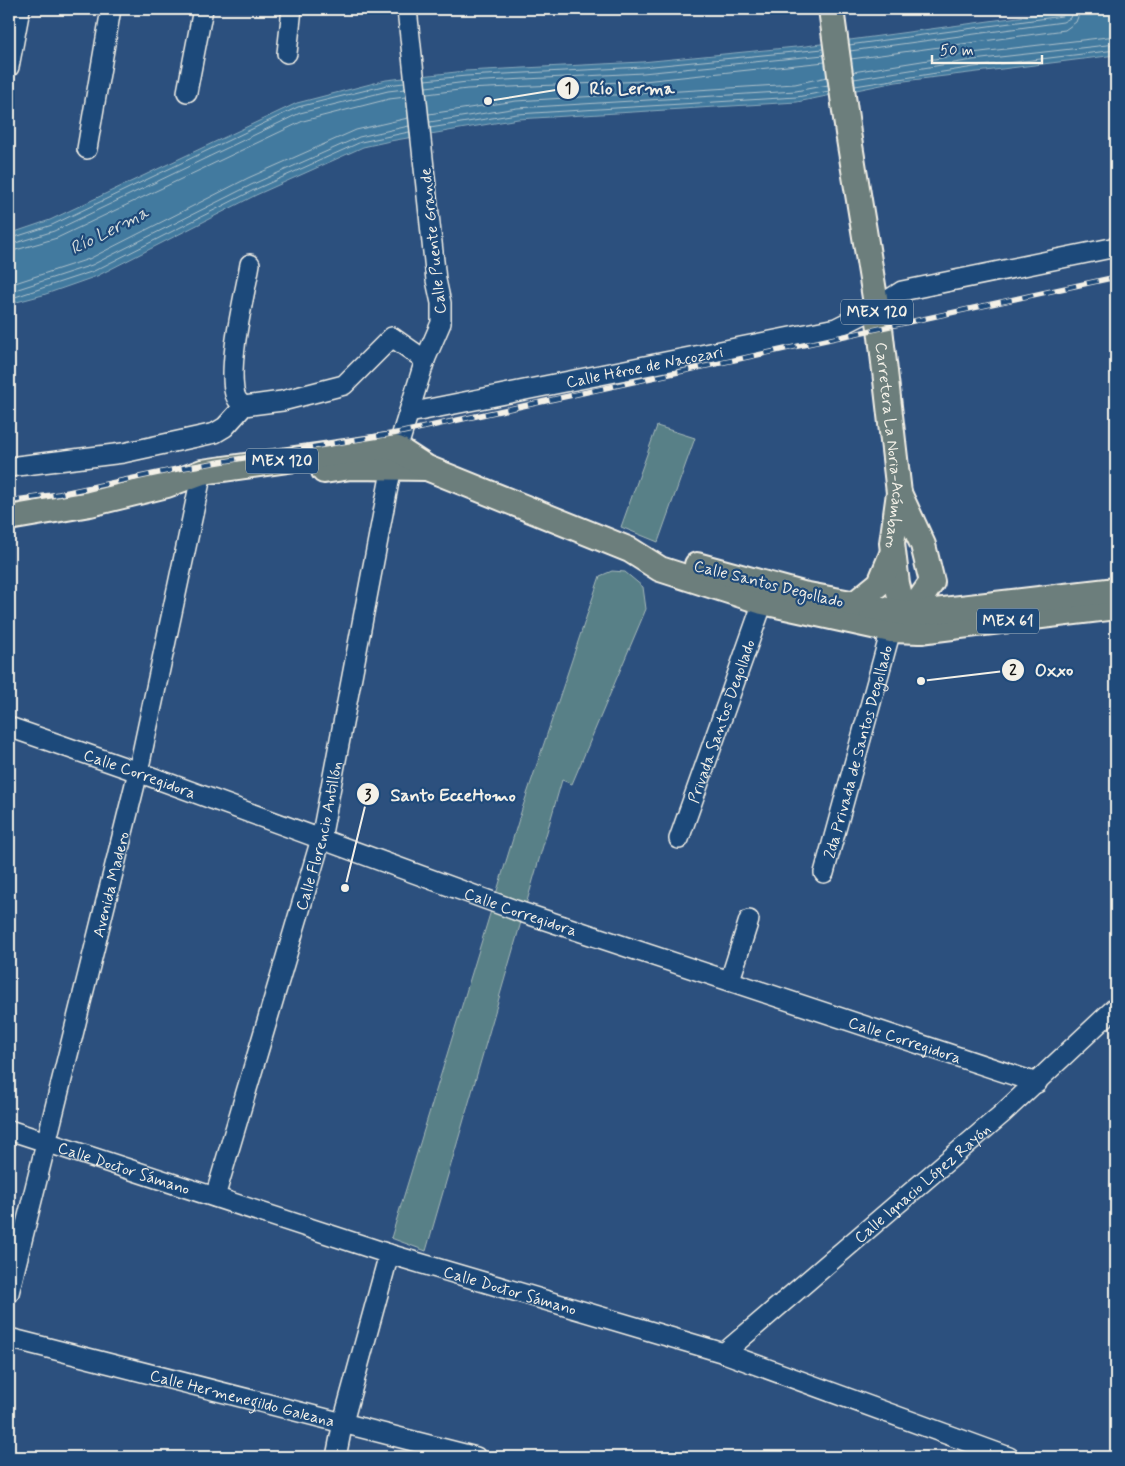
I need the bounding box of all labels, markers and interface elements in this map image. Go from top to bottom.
scale bar [932,32,1042,64]
text: 50 m [940,41,974,61]
callout: Río Lerma [555,72,684,105]
text: Río Lerma [590,77,676,101]
text: 1 [565,79,571,99]
street label: Calle Puente Grande [415,167,452,315]
water label: Río Lerma [66,200,154,261]
road number: MEX 120 [841,300,913,324]
street label: Carretera La Noria-Acámbaro [870,341,908,550]
street label: Calle Héroe de Nacozari [564,342,725,393]
road number: MEX 120 [246,448,318,474]
street label: Calle Santos Degollado [691,556,846,614]
road number: MEX 61 [977,608,1039,634]
street label: Privada Santos Degollado [684,637,761,806]
street label: 2da Privada de Santos Degollado [820,643,898,861]
callout: Oxxo [1000,653,1083,686]
text: Oxxo [1035,659,1073,683]
text: 2 [1009,661,1017,681]
street label: Calle Corregidora [81,745,199,804]
street label: Calle Florencio Antillón [291,760,348,913]
callout: Santo EcceHomo [355,778,526,811]
text: Santo EcceHomo [390,784,516,808]
text: 3 [365,786,372,806]
street label: Avenida Madero [88,829,135,940]
street label: Calle Corregidora [461,883,579,942]
street label: Calle Corregidora [845,1012,964,1069]
street label: Calle Ignacio López Rayón [850,1119,996,1249]
street label: Calle Doctor Sámano [55,1138,192,1200]
street label: Calle Doctor Sámano [441,1262,579,1321]
street label: Calle Hermenegildo Galeana [148,1365,337,1433]

